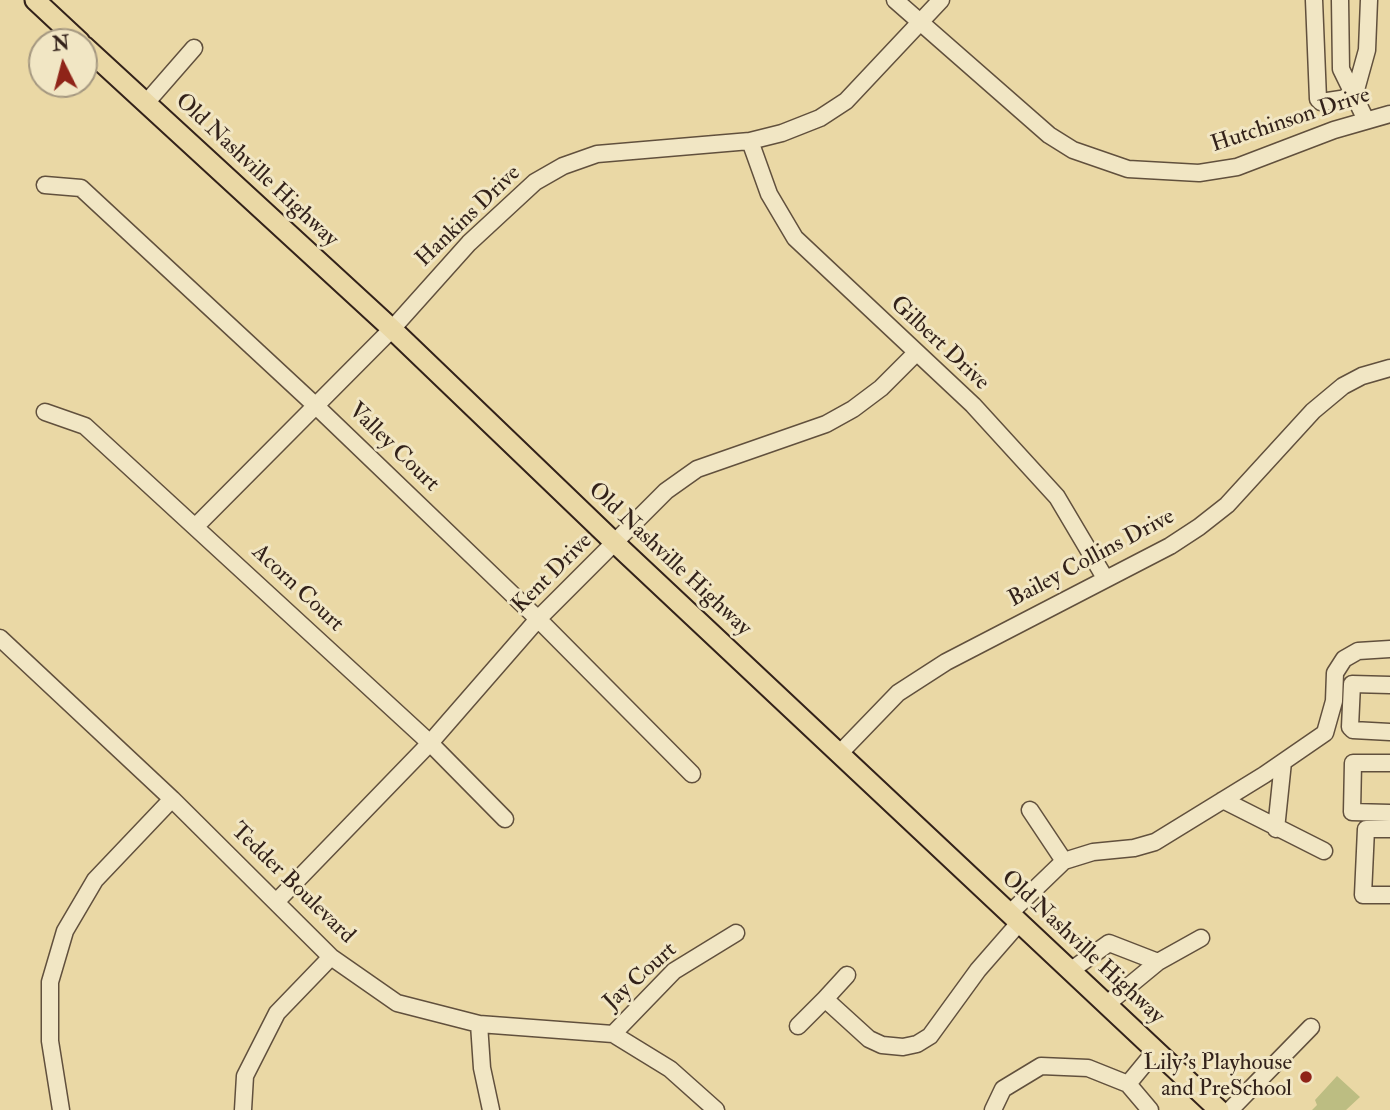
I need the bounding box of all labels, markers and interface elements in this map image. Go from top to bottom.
north arrow [28,28,98,98]
text: N [51,31,71,57]
street label: Hutchinson Drive [1208,82,1374,160]
street label: Old Nashville Highway [169,88,343,254]
street label: Hankins Drive [411,160,527,274]
street label: Gilbert Drive [884,291,994,397]
street label: Valley Court [342,398,444,498]
street label: Old Nashville Highway [582,477,756,643]
street label: Bailey Collins Drive [1004,504,1180,614]
street label: Kent Drive [507,528,599,620]
street label: Acorn Court [245,539,349,639]
street label: Tedder Boulevard [224,818,360,950]
street label: Old Nashville Highway [995,865,1169,1031]
street label: Jay Court [599,937,683,1017]
place label: Lily's Playhouse and PreSchool [1143,1050,1292,1104]
marker: Lily's Playhouse and PreSchool [1298,1069,1314,1085]

